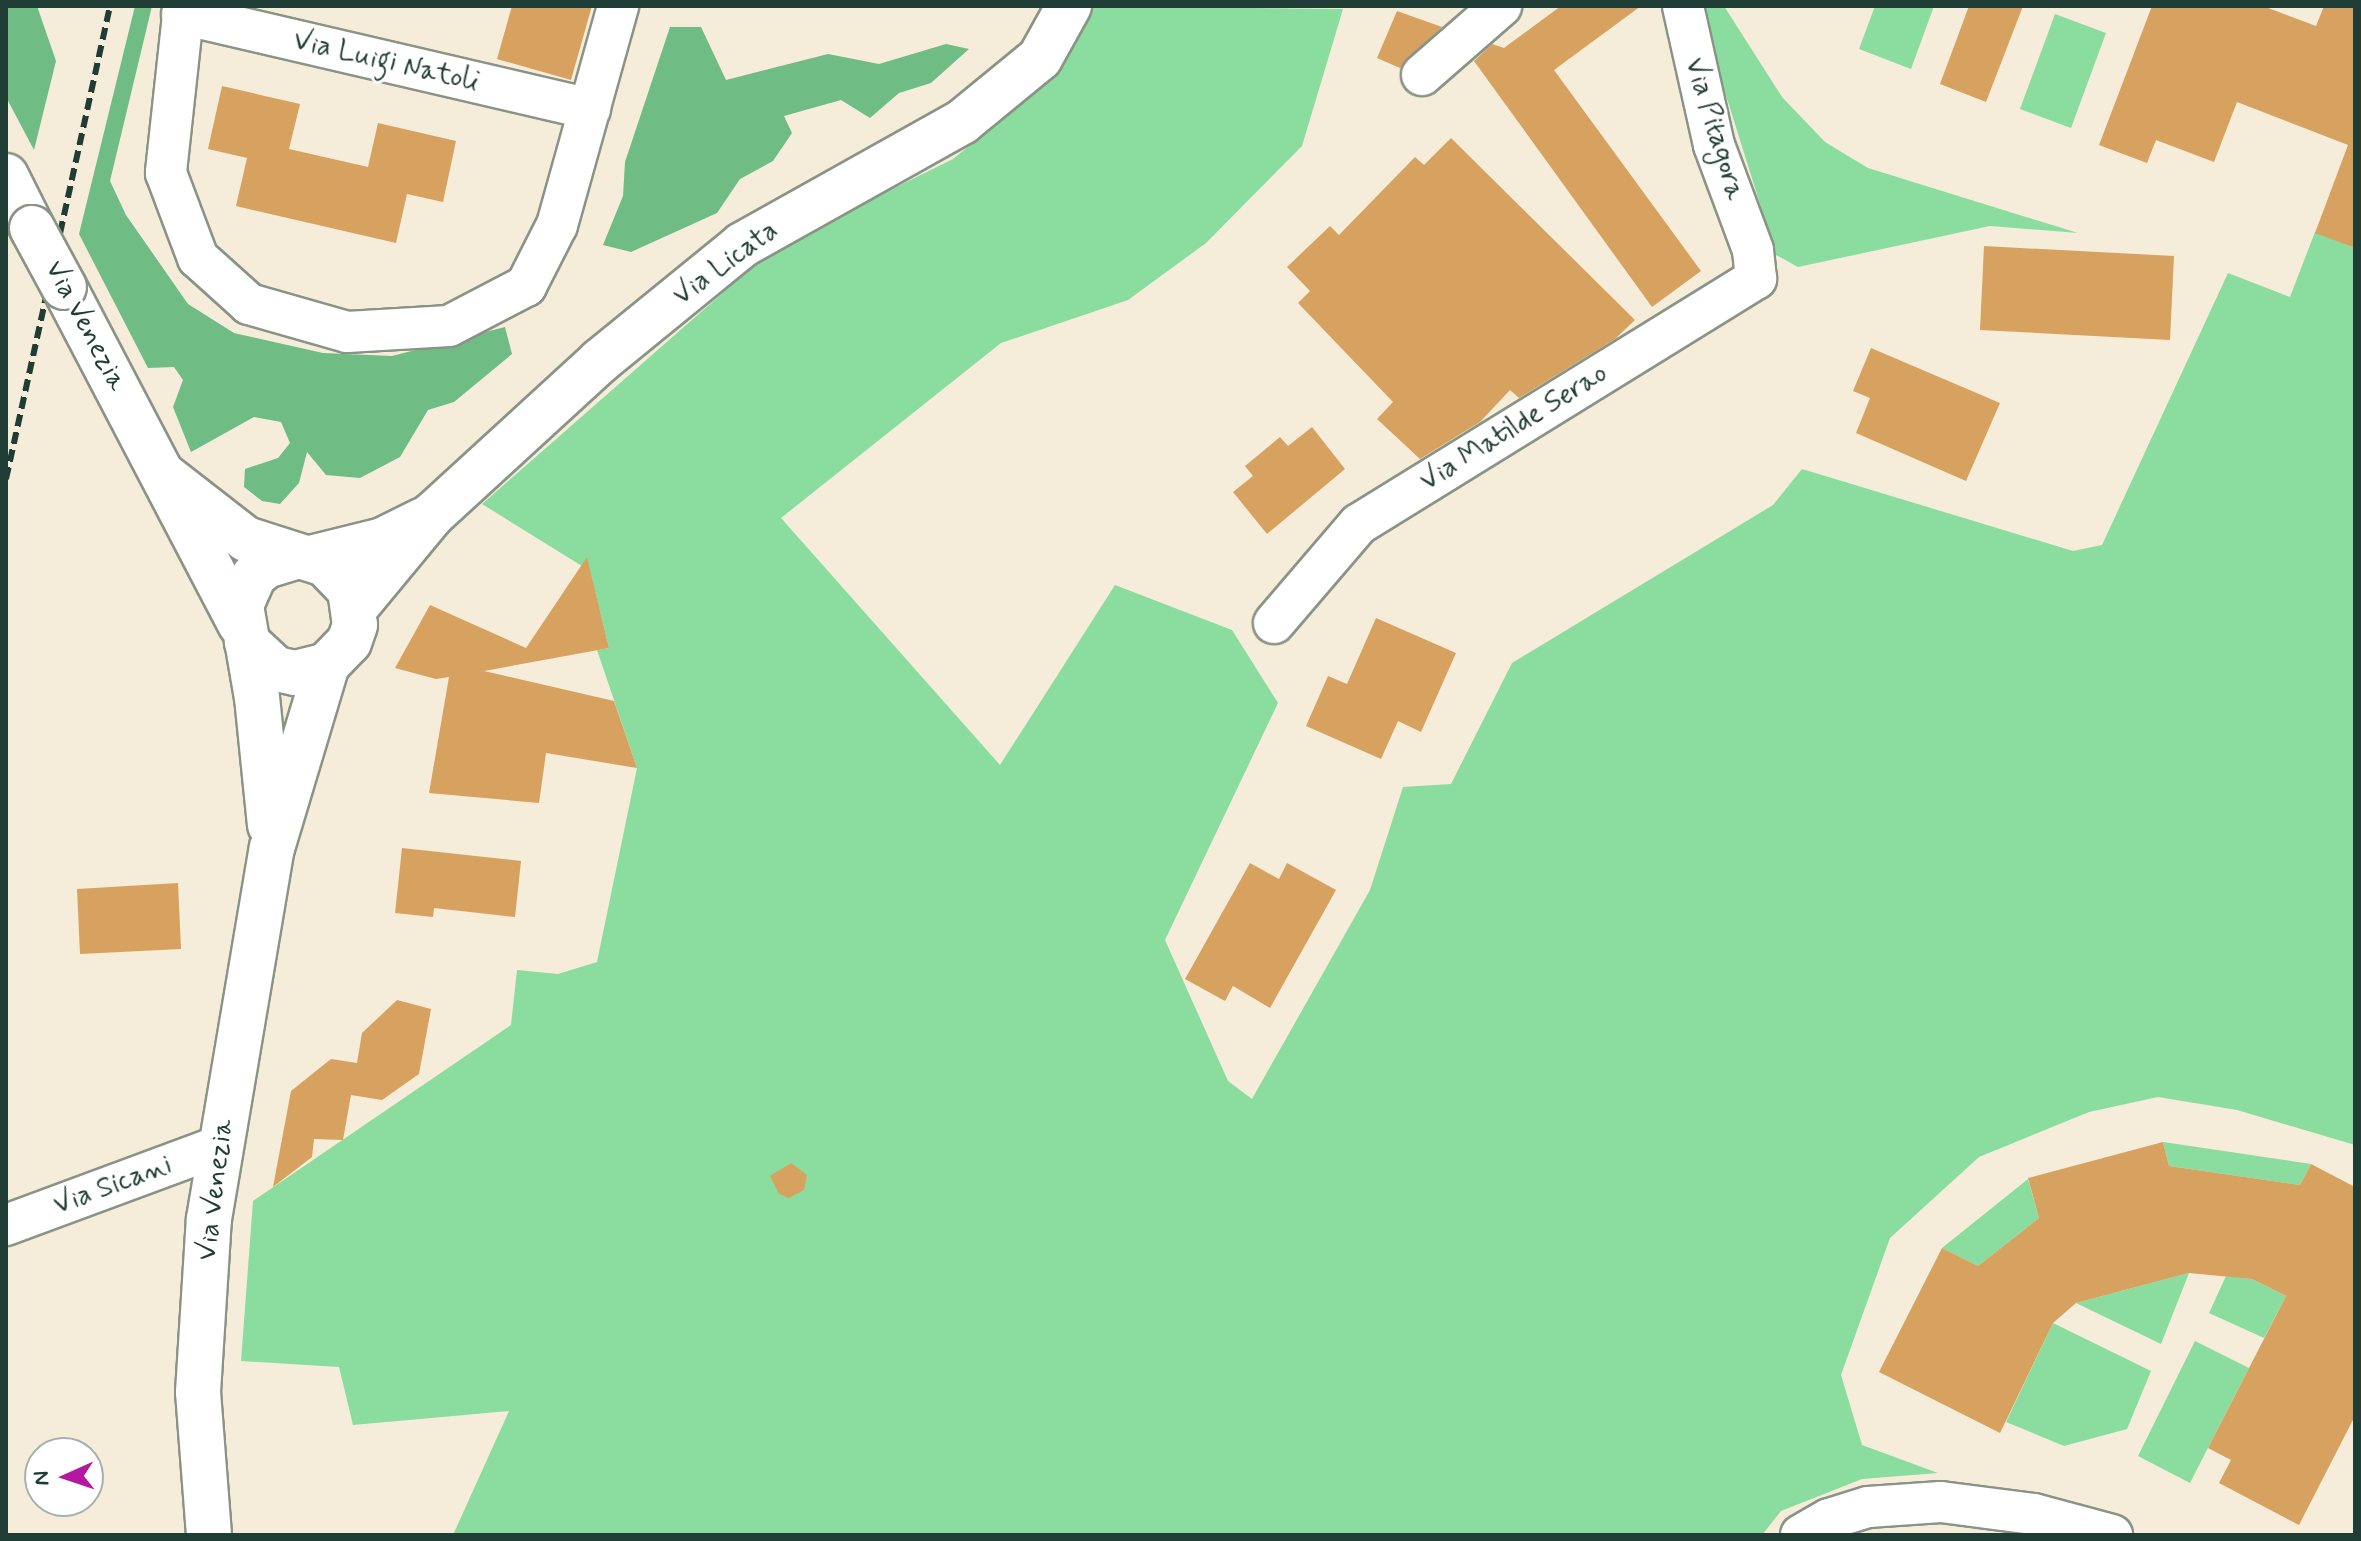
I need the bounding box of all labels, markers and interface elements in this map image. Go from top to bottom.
street label: Via Luigi Natoli [296,26,476,98]
street label: Via Pitagora [1677,56,1751,202]
street label: Via Licata [666,214,786,314]
street label: Via Venezia [37,256,133,396]
street label: Via Matilde Serao [1417,358,1611,498]
street label: Via Venezia [191,1118,241,1262]
street label: Via Sicani [50,1149,176,1223]
north arrow [24,1437,104,1517]
text: N [28,1470,56,1486]

